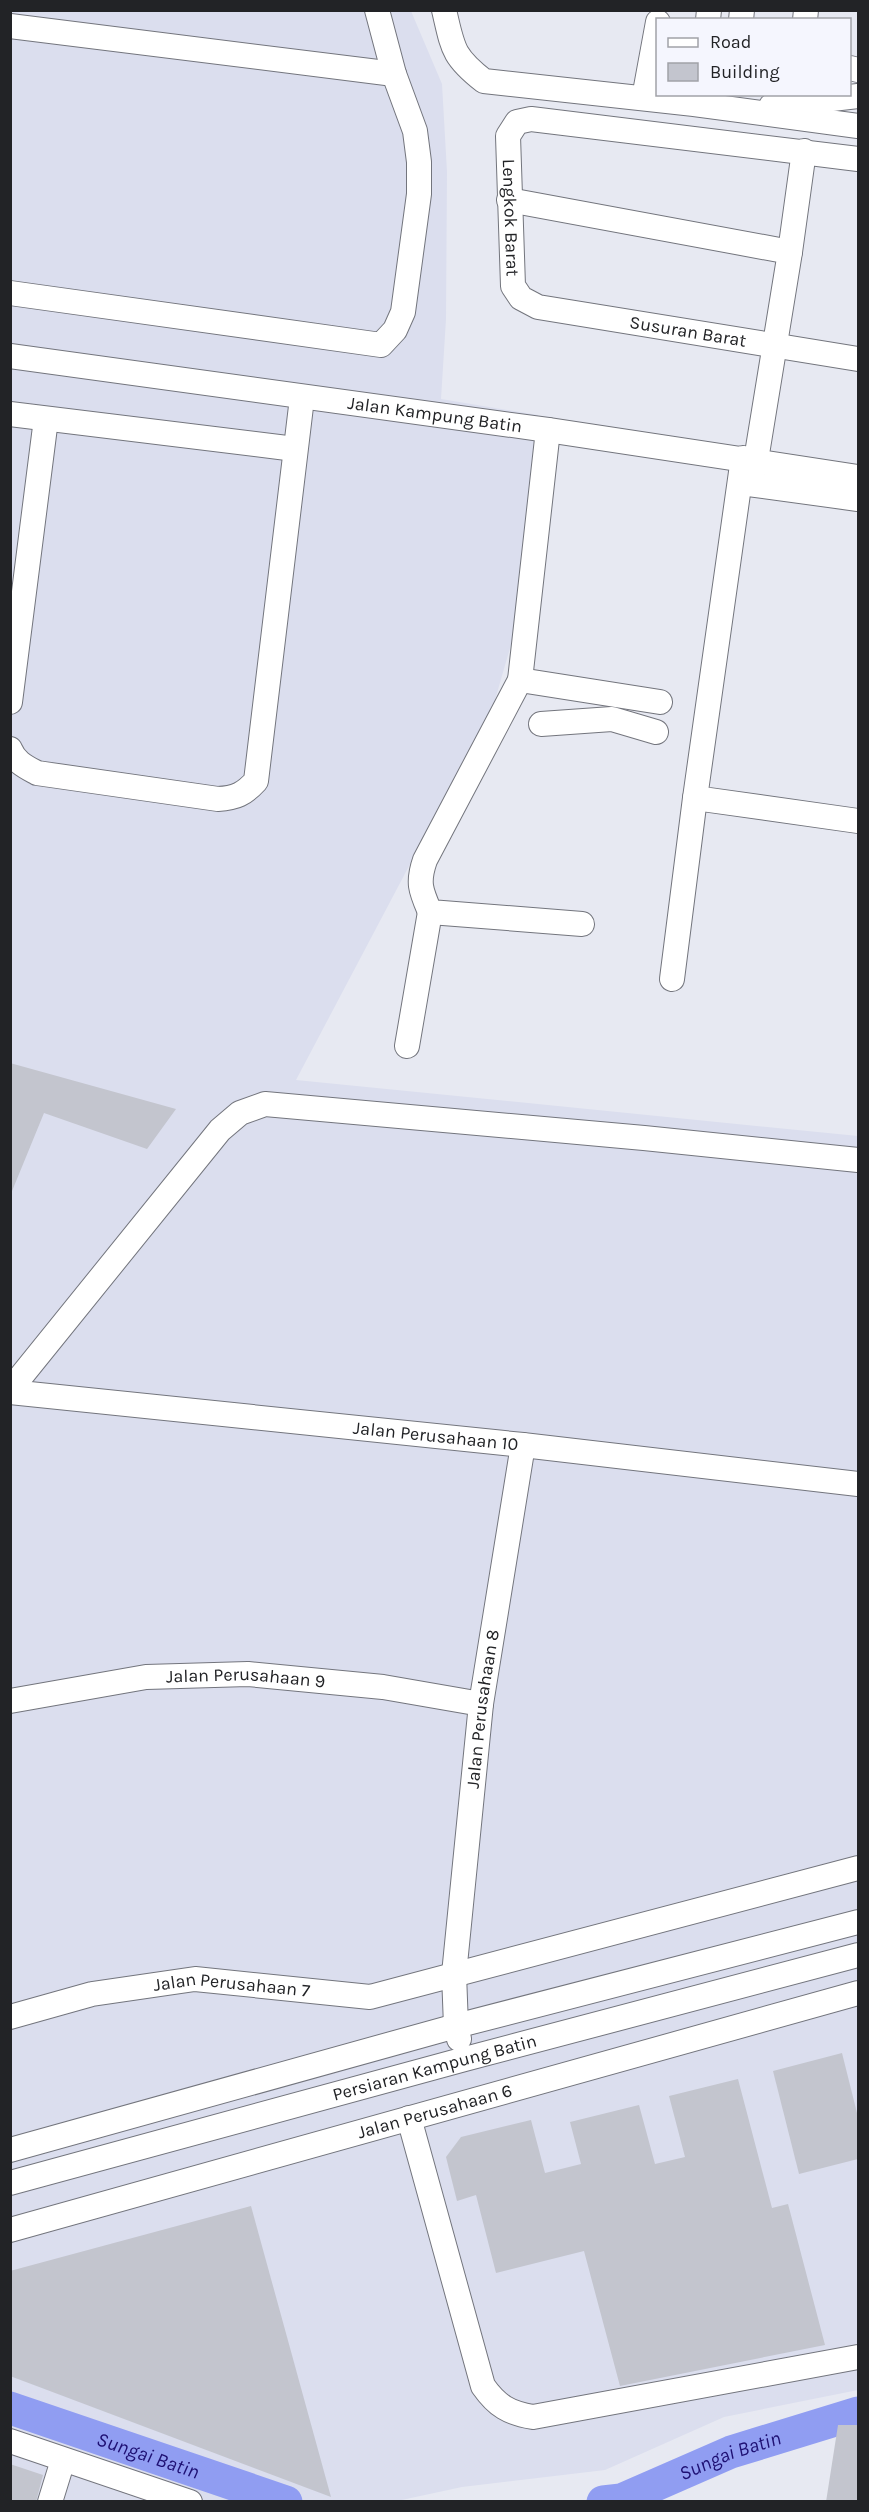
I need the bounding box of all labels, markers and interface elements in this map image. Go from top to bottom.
legend [656,18,851,96]
text: Road [710,31,751,53]
text: Building [710,61,780,83]
street label: Lengkok Barat [498,158,524,277]
street label: Susuran Barat [628,311,748,352]
street label: Jalan Kampung Batin [346,392,524,437]
street label: Jalan Perusahaan 10 [352,1417,519,1455]
street label: Jalan Perusahaan 8 [462,1628,504,1790]
street label: Jalan Perusahaan 9 [166,1663,326,1692]
street label: Jalan Perusahaan 7 [152,1968,312,2002]
street label: Persiaran Kampung Batin [330,2029,539,2106]
street label: Jalan Perusahaan 6 [355,2079,515,2143]
water label: Sungai Batin [676,2426,784,2485]
water label: Sungai Batin [94,2427,202,2484]

